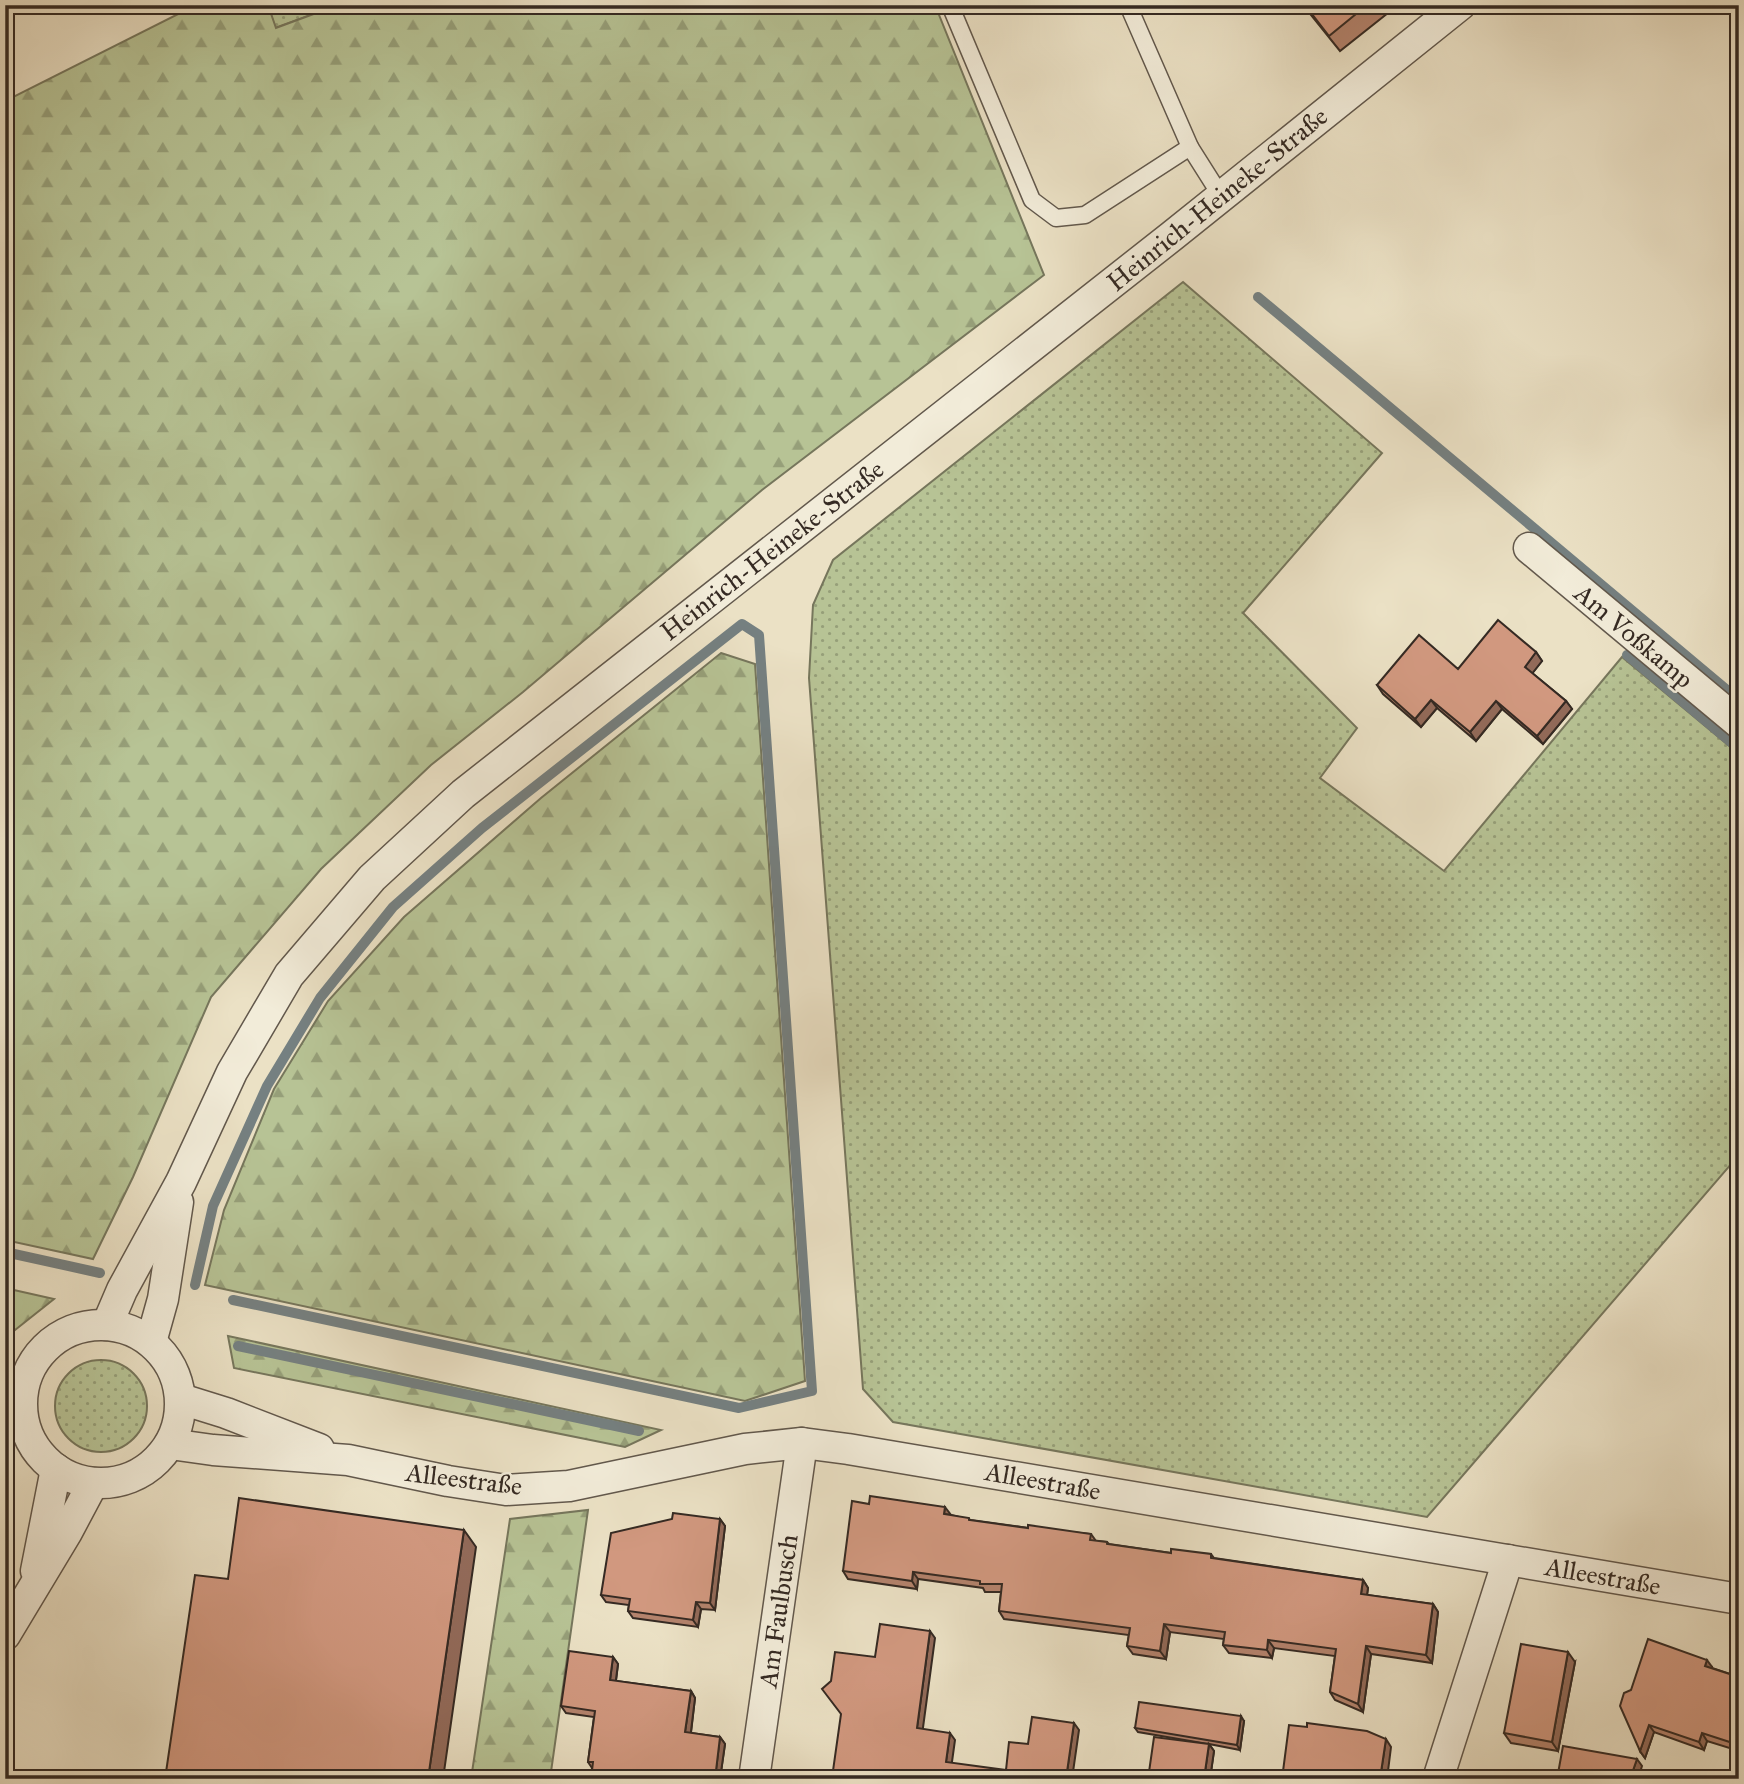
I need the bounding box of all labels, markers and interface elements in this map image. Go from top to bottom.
street label: Heinrich-Heineke-Straße [1100,100,1334,298]
street label: Heinrich-Heineke-Straße [654,453,890,647]
street label: Am Voßkamp [1567,576,1700,695]
street label: Alleestraße [982,1455,1103,1507]
street label: Alleestraße [403,1456,524,1502]
street label: Am Faulbusch [751,1532,805,1691]
street label: Alleestraße [1542,1550,1663,1602]

